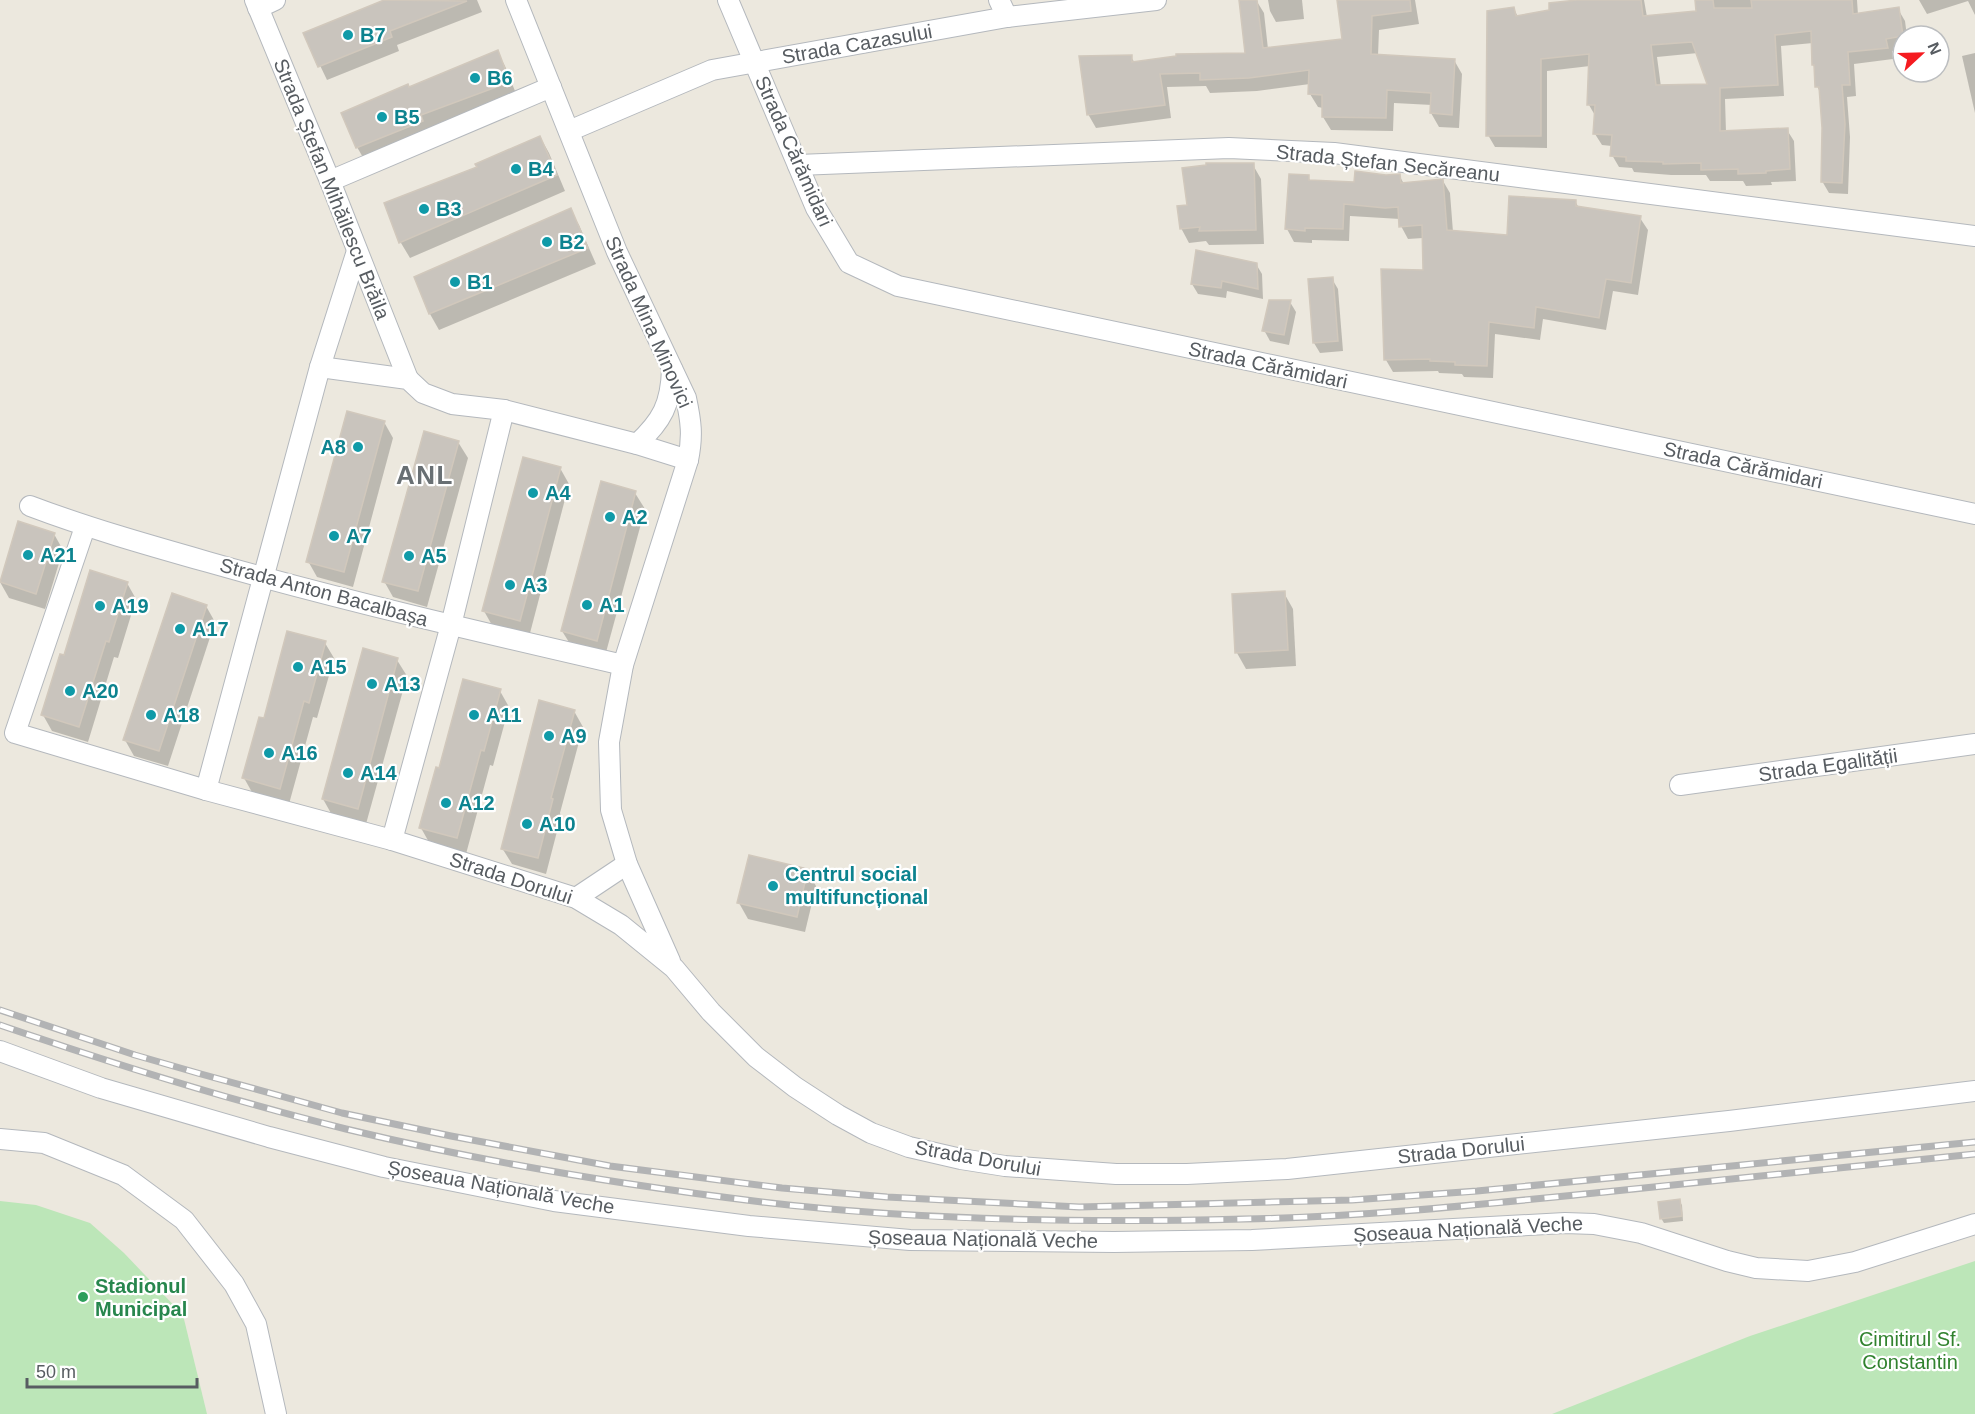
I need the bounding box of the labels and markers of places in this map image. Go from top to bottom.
place label: B7 [360,24,386,46]
marker: B7 [341,28,355,42]
place label: B6 [487,67,513,89]
marker: B6 [468,71,482,85]
place label: B5 [394,106,420,128]
marker: B5 [375,110,389,124]
place label: B4 [528,158,554,180]
marker: B4 [509,162,523,176]
place label: B3 [436,198,462,220]
marker: B3 [417,202,431,216]
place label: B2 [559,231,585,253]
marker: B2 [540,235,554,249]
place label: B1 [467,271,493,293]
marker: B1 [448,275,462,289]
place label: A8 [320,436,346,458]
marker: A8 [351,440,365,454]
place label: A4 [545,482,571,504]
marker: A4 [526,486,540,500]
place label: A2 [622,506,648,528]
marker: A2 [603,510,617,524]
place label: A7 [346,525,372,547]
marker: A7 [327,529,341,543]
place label: A21 [40,544,77,566]
place label: A5 [421,545,447,567]
marker: A21 [21,548,35,562]
marker: A5 [402,549,416,563]
place label: A3 [522,574,548,596]
marker: A3 [503,578,517,592]
place label: A1 [599,594,625,616]
place label: A19 [112,595,149,617]
marker: A1 [580,598,594,612]
marker: A19 [93,599,107,613]
place label: A17 [192,618,229,640]
marker: A17 [173,622,187,636]
place label: A15 [310,656,347,678]
marker: A15 [291,660,305,674]
place label: A13 [384,673,421,695]
marker: A13 [365,677,379,691]
place label: A20 [82,680,119,702]
marker: A20 [63,684,77,698]
place label: A18 [163,704,200,726]
place label: A11 [486,704,522,726]
marker: A18 [144,708,158,722]
marker: A11 [467,708,481,722]
place label: A9 [561,725,587,747]
marker: A9 [542,729,556,743]
place label: A16 [281,742,318,764]
marker: A16 [262,746,276,760]
place label: A14 [360,762,398,784]
marker: A14 [341,766,355,780]
place label: A12 [458,792,495,814]
marker: A12 [439,796,453,810]
place label: A10 [539,813,576,835]
marker: A10 [520,817,534,831]
place label: Centrul social multifuncțional [785,863,928,908]
marker: Centrul social multifuncțional [766,879,780,893]
place label: Stadionul Municipal [95,1275,187,1320]
marker: Stadionul Municipal [76,1290,90,1304]

